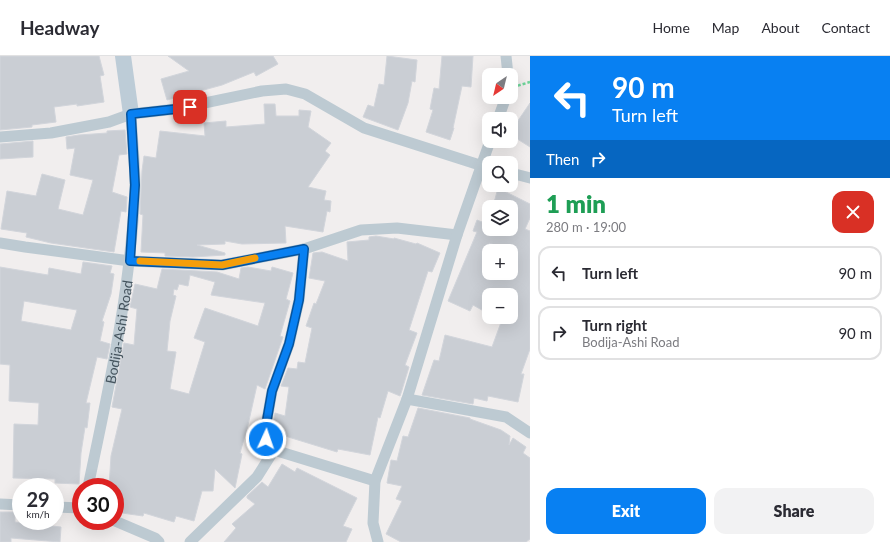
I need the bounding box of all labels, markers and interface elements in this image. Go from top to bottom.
text: Headway [20,16,99,39]
text: Home [652,19,690,36]
text: Map [712,19,739,36]
text: About [761,19,799,36]
text: Contact [821,19,870,36]
north arrow [482,68,518,104]
map controls [482,68,518,324]
text: 90 m [612,70,675,104]
icon: left [546,72,598,124]
pin [173,90,207,124]
icon: arrive [179,96,201,118]
text: Turn left [612,104,678,126]
button: sound [482,112,518,148]
icon: right [587,148,609,170]
text: Then [546,150,579,168]
button: search [482,156,518,192]
text: 1 min [546,189,606,218]
button: close [832,191,874,233]
button: layers [482,200,518,236]
text: 280 m · 19:00 [546,219,626,235]
button: + [482,244,518,280]
icon: left [548,262,570,284]
text: Turn left [582,264,638,282]
text: 90 m [838,264,872,282]
street label: Bodija-Ashi Road [101,279,135,385]
button: − [482,288,518,324]
text: Turn right [582,316,647,334]
icon: right [548,322,570,344]
text: 90 m [838,324,872,342]
text: Bodija-Ashi Road [582,334,679,350]
position arrow [245,418,287,460]
speed limit sign: 30 [72,478,124,530]
text: 29 [26,487,50,511]
button: Exit [546,488,706,534]
button: Share [714,488,874,534]
text: km/h [26,508,50,520]

